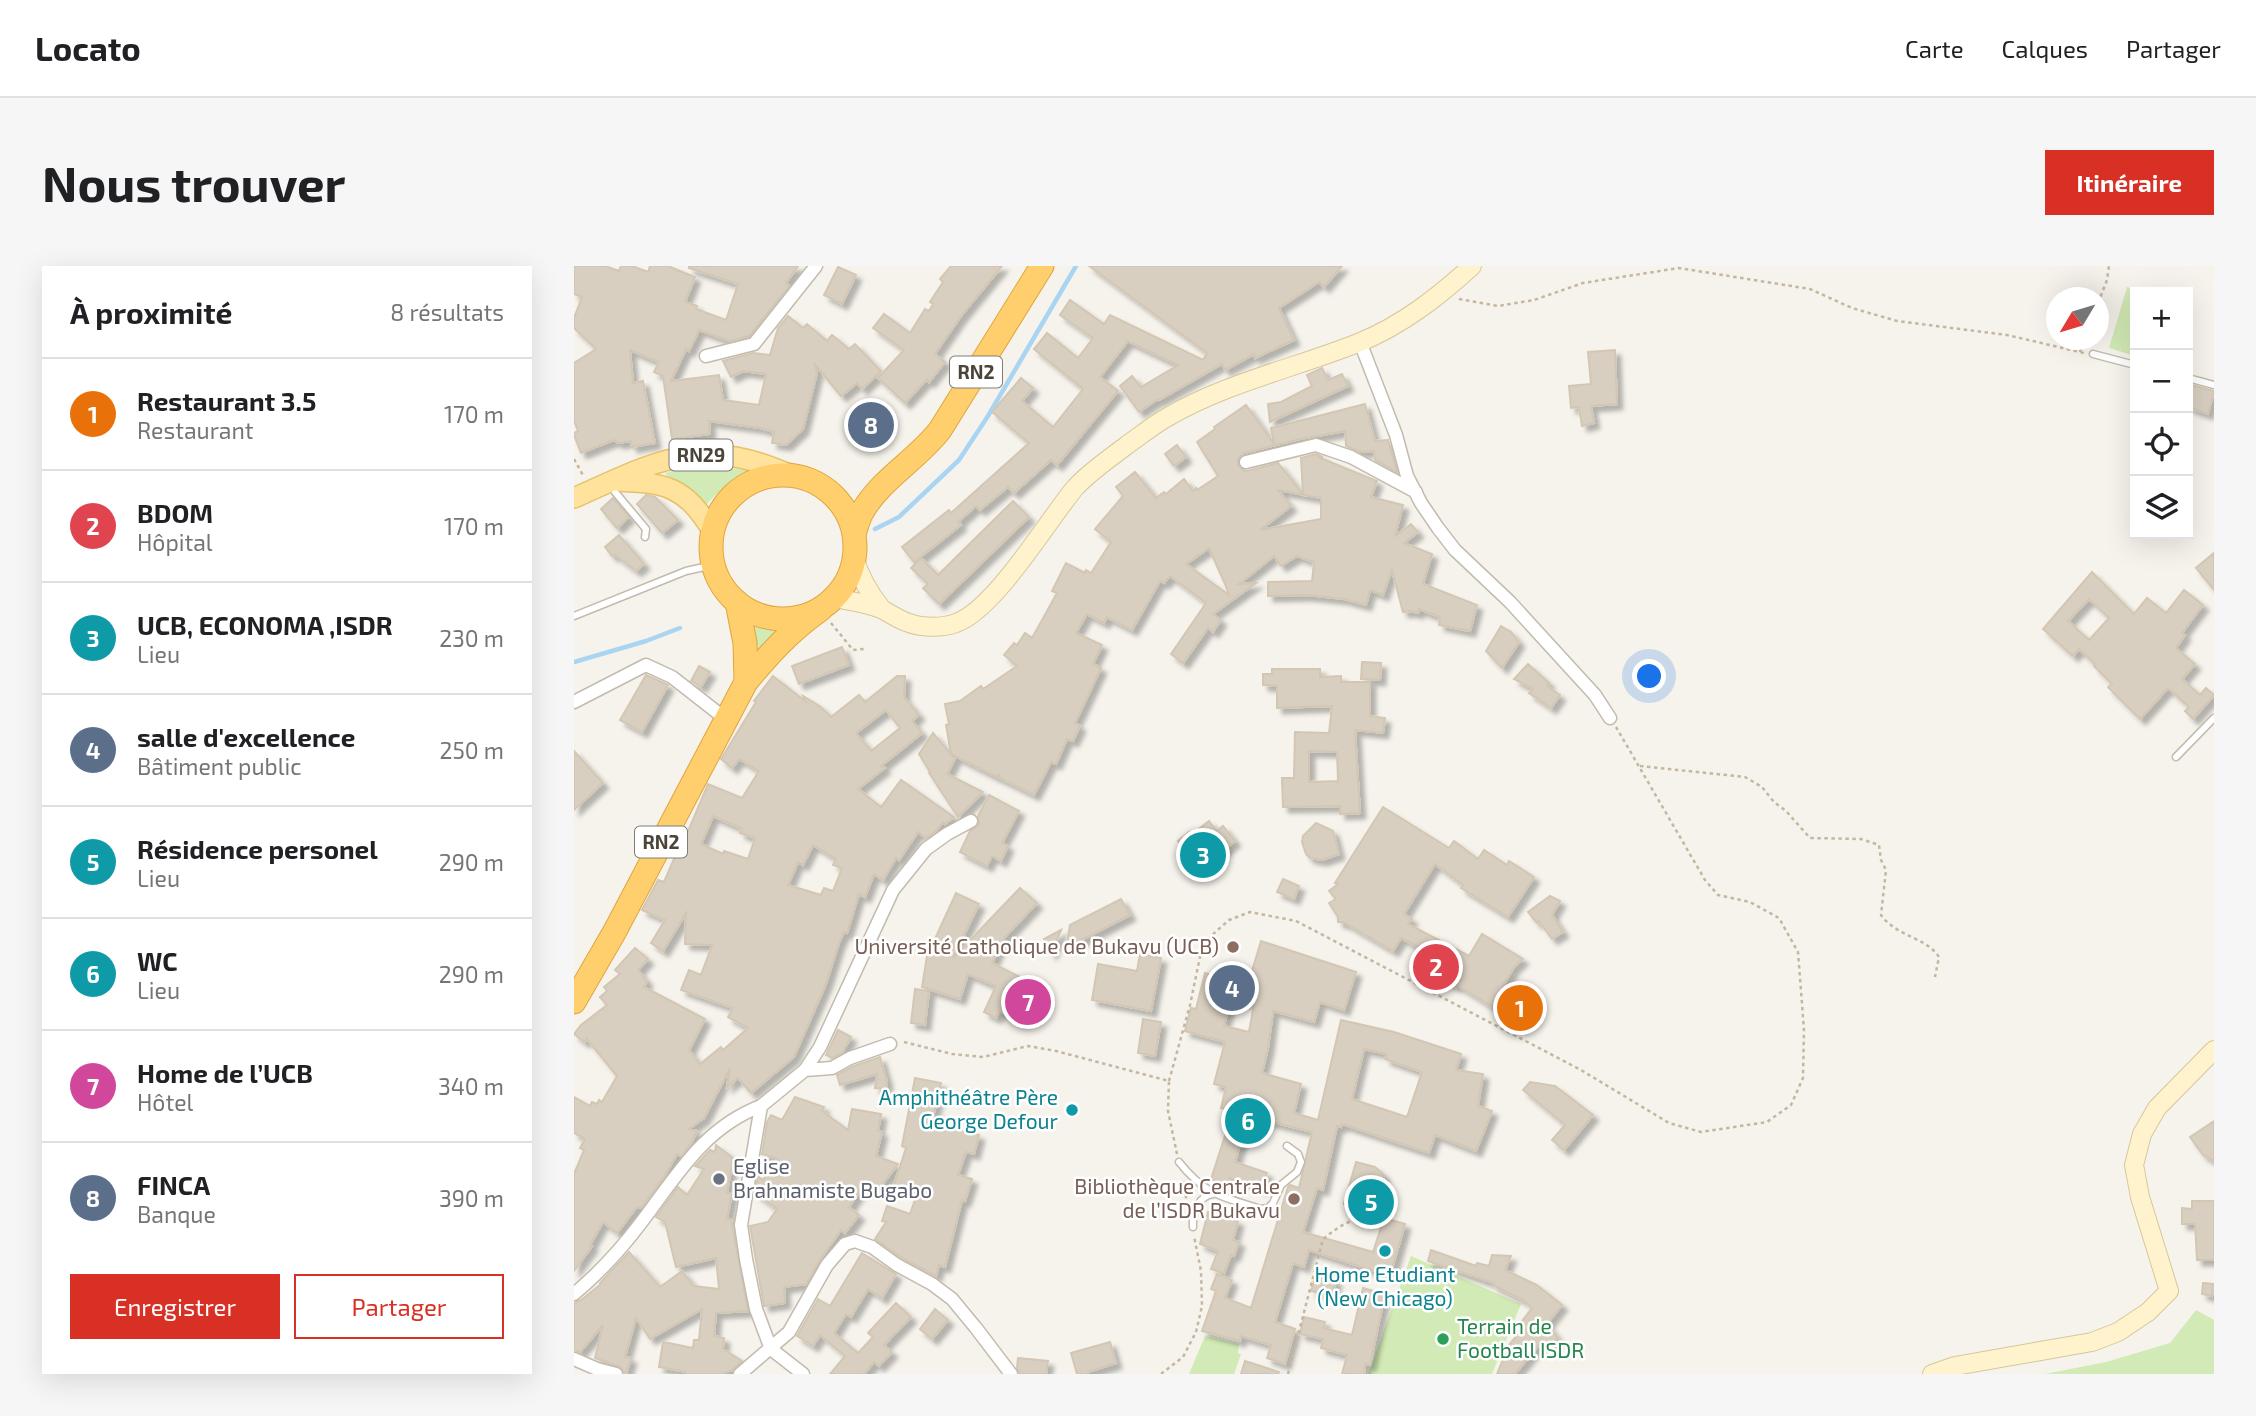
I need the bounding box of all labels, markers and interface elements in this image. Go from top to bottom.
text: Locato [35,28,141,68]
text: Carte [1905,34,1964,63]
text: Calques [2002,34,2088,63]
text: Partager [2126,34,2221,63]
button: Itinéraire [2045,150,2214,215]
text: Nous trouver [42,153,346,212]
north arrow [2046,287,2109,350]
map controls [2130,287,2193,539]
button: + [2130,287,2193,350]
text: À proximité [70,294,232,330]
text: 8 résultats [390,298,504,326]
button: − [2130,350,2193,413]
road number: RN2 [950,356,1002,388]
text: Restaurant 3.5 [137,385,316,416]
pin: 8 [848,399,894,451]
text: 1 [88,400,98,428]
text: 170 m [444,400,504,428]
button: locate [2130,413,2193,476]
text: Restaurant [137,416,254,444]
road number: RN29 [670,440,732,470]
button: layers [2130,476,2193,539]
text: BDOM [137,497,213,528]
text: 2 [86,512,100,540]
text: 170 m [444,512,504,540]
text: Hôpital [137,528,213,556]
text: UCB, ECONOMA ,ISDR [137,609,393,640]
text: 3 [86,624,100,652]
text: 230 m [439,624,504,652]
text: Lieu [137,640,180,668]
your location [1632,659,1666,693]
text: salle d'excellence [137,721,355,752]
text: 4 [86,736,100,764]
text: 250 m [440,736,504,764]
text: Bâtiment public [137,752,301,780]
road number: RN2 [635,827,687,858]
pin: 3 [1180,829,1226,881]
text: Résidence personel [137,833,378,864]
text: 5 [87,848,99,876]
text: 290 m [439,848,504,876]
text: Lieu [137,864,180,892]
place label: Université Catholique de Bukavu (UCB) [854,933,1219,958]
marker: Université Catholique de Bukavu (UCB) [1225,939,1241,955]
pin: 2 [1413,941,1459,993]
text: WC [137,945,178,976]
text: 6 [86,960,100,988]
text: 290 m [439,960,504,988]
pin: 4 [1209,962,1255,1014]
text: Lieu [137,976,180,1004]
pin: 7 [1005,976,1051,1028]
pin: 1 [1497,982,1543,1034]
text: Home de l’UCB [137,1057,313,1088]
text: 7 [87,1072,99,1100]
text: 340 m [438,1072,504,1100]
place label: Amphithéâtre Père George Defour [879,1084,1059,1133]
text: Hôtel [137,1088,193,1116]
pin: 6 [1225,1095,1271,1147]
marker: Amphithéâtre Père George Defour [1064,1102,1080,1118]
place label: Eglise Brahnamiste Bugabo [733,1153,932,1202]
text: FINCA [137,1169,210,1200]
marker: Eglise Brahnamiste Bugabo [711,1171,727,1187]
place label: Bibliothèque Centrale de l’ISDR Bukavu [1074,1173,1280,1222]
pin: 5 [1348,1176,1394,1228]
text: 8 [86,1184,100,1212]
text: 390 m [439,1184,504,1212]
marker: Bibliothèque Centrale de l’ISDR Bukavu [1286,1191,1302,1207]
text: Banque [137,1200,216,1228]
marker: Home Etudiant (New Chicago) [1377,1243,1393,1259]
place label: Home Etudiant (New Chicago) [1314,1261,1456,1310]
button: Enregistrer [70,1274,280,1339]
button: Partager [294,1274,504,1339]
place label: Terrain de Football ISDR [1457,1313,1584,1362]
marker: Terrain de Football ISDR [1435,1331,1451,1347]

